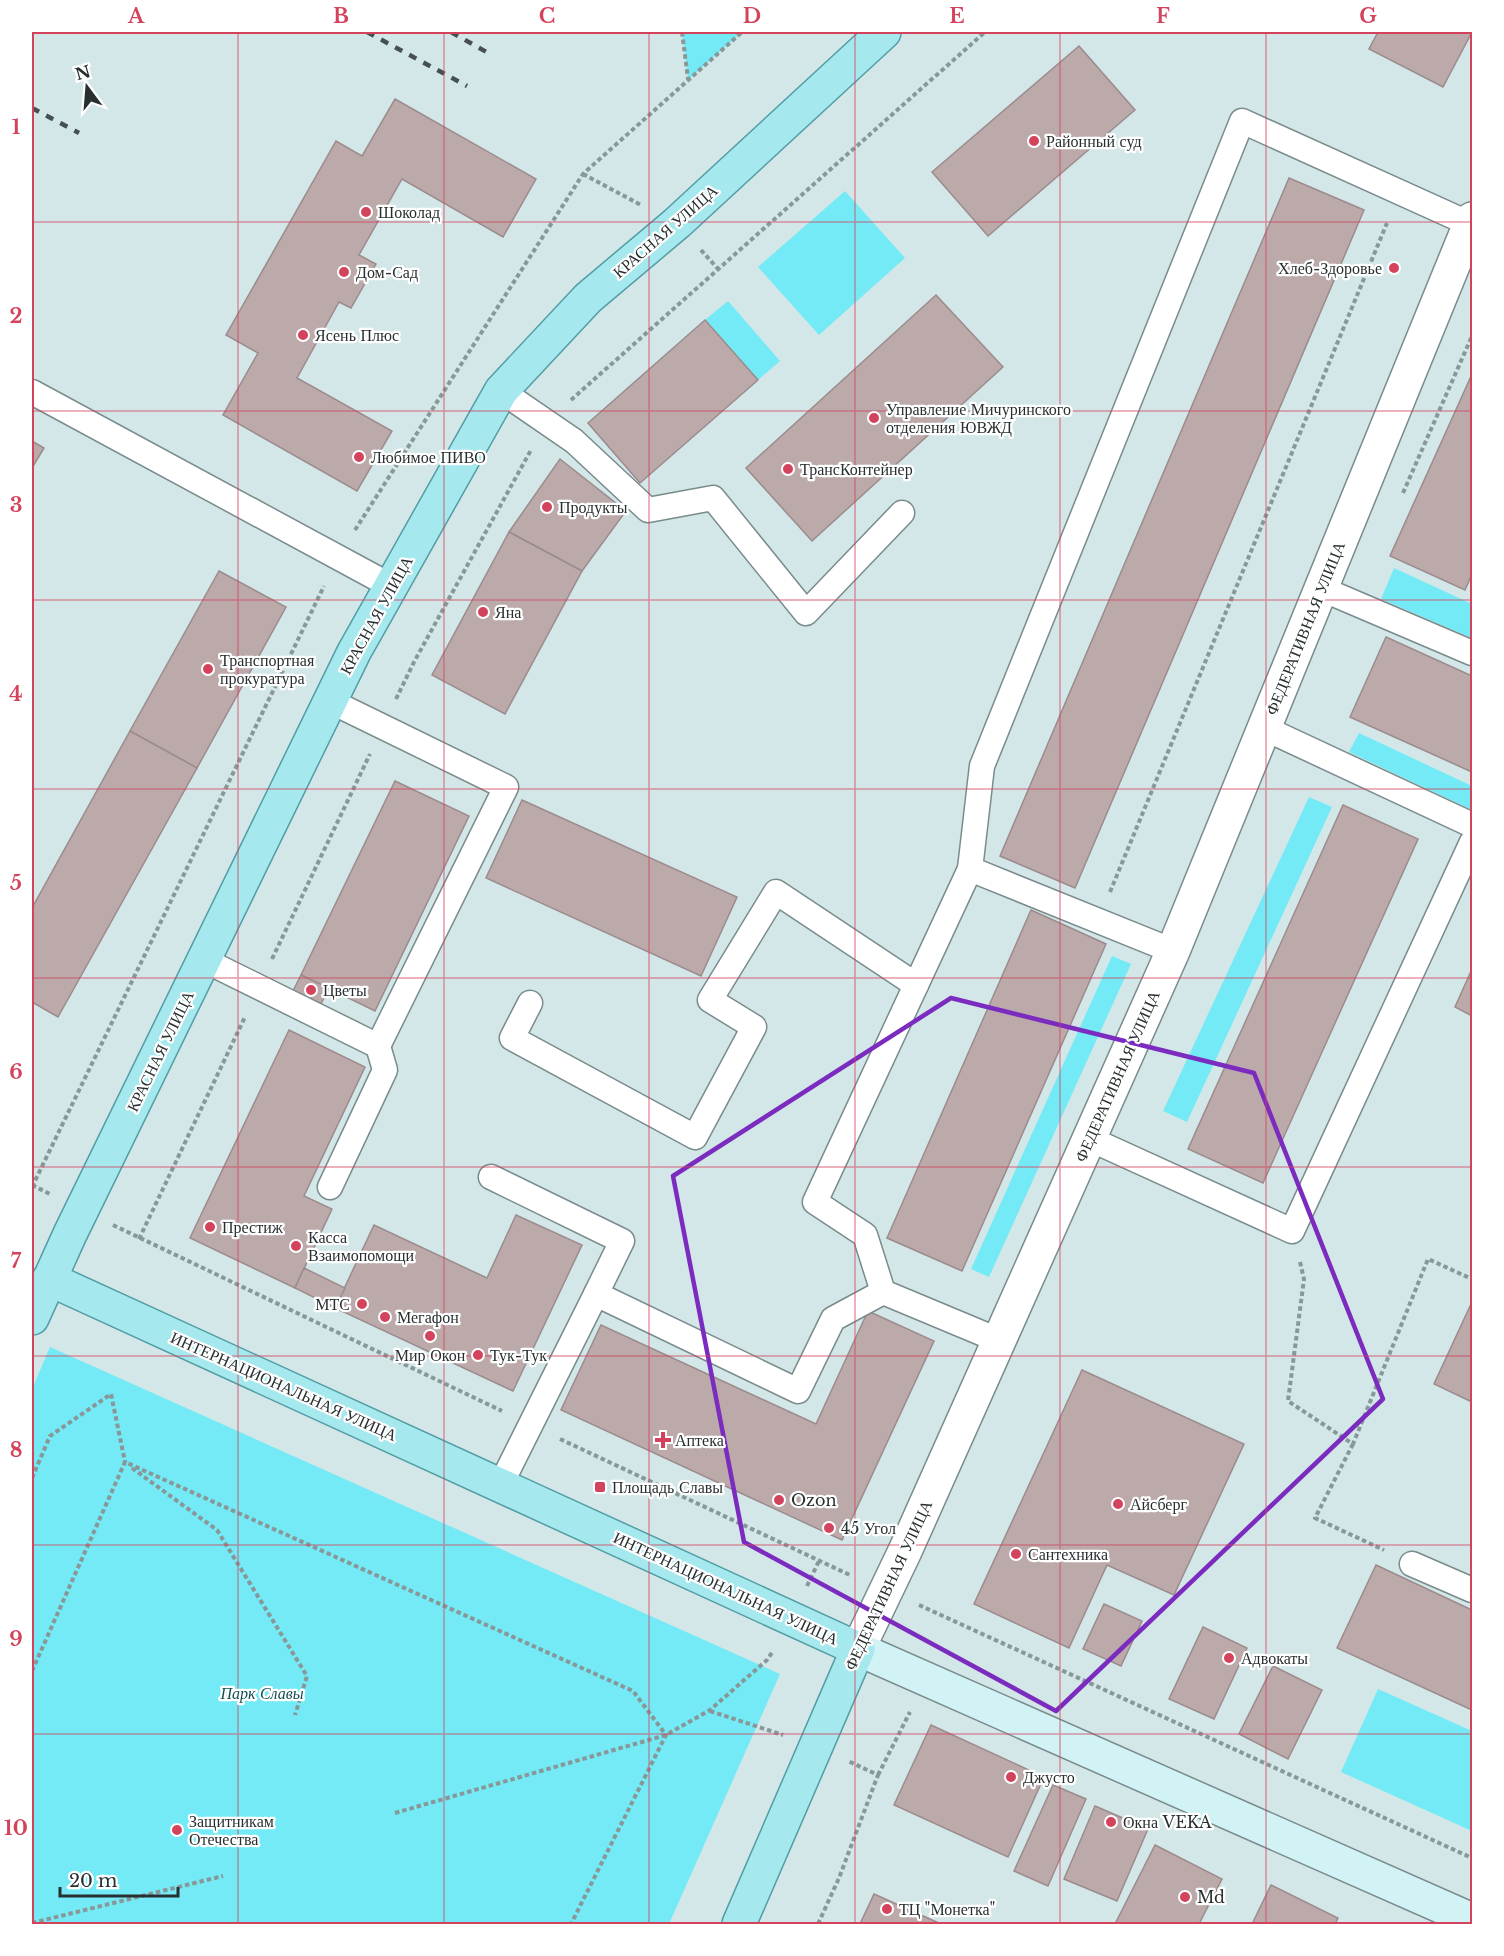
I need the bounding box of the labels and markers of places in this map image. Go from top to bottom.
place label: Районный суд [1046,131,1142,151]
marker: Районный суд [1027,134,1041,148]
place label: Шоколад [378,202,440,222]
marker: Шоколад [359,205,373,219]
place label: Хлеб-Здоровье [1278,258,1382,278]
marker: Хлеб-Здоровье [1387,261,1401,275]
place label: Дом-Сад [356,262,418,282]
marker: Дом-Сад [337,265,351,279]
place label: Ясень Плюс [315,325,399,345]
marker: Ясень Плюс [296,328,310,342]
place label: Управление Мичуринского отделения ЮВЖД [886,399,1071,437]
marker: Управление Мичуринского отделения ЮВЖД [867,411,881,425]
place label: Любимое ПИВО [371,447,486,467]
marker: Любимое ПИВО [352,450,366,464]
place label: ТрансКонтейнер [800,459,913,479]
marker: ТрансКонтейнер [781,462,795,476]
place label: Продукты [559,497,628,517]
marker: Продукты [540,500,554,514]
place label: Яна [495,602,521,622]
marker: Яна [476,605,490,619]
place label: Транспортная прокуратура [220,650,315,688]
marker: Транспортная прокуратура [201,662,215,676]
place label: Цветы [323,980,367,1000]
marker: Цветы [304,983,318,997]
place label: Престиж [222,1217,284,1237]
marker: Престиж [203,1220,217,1234]
place label: Касса Взаимопомощи [308,1227,414,1265]
marker: Касса Взаимопомощи [289,1239,303,1253]
place label: МТС [315,1294,350,1314]
marker: МТС [355,1297,369,1311]
place label: Мегафон [397,1307,459,1327]
marker: Мегафон [378,1310,392,1324]
marker: Мир Окон [423,1329,437,1343]
place label: Мир Окон [395,1345,466,1365]
place label: Тук-Тук [490,1345,547,1365]
marker: Тук-Тук [471,1348,485,1362]
place label: Аптека [675,1430,724,1450]
marker: Аптека [656,1433,670,1447]
place label: Площадь Славы [612,1477,723,1497]
marker: Площадь Славы [593,1480,607,1494]
place label: Ozon [791,1490,836,1510]
marker: Ozon [772,1493,786,1507]
place label: Айсберг [1130,1494,1187,1514]
marker: Айсберг [1111,1497,1125,1511]
place label: 45 Угол [841,1518,896,1538]
marker: 45 Угол [822,1521,836,1535]
place label: Сантехника [1028,1544,1108,1564]
marker: Сантехника [1009,1547,1023,1561]
place label: Адвокаты [1241,1648,1308,1668]
marker: Адвокаты [1222,1651,1236,1665]
place label: Джусто [1023,1767,1075,1787]
marker: Джусто [1004,1770,1018,1784]
place label: Защитникам Отечества [189,1811,274,1849]
place label: Окна VEKA [1123,1812,1212,1832]
marker: Окна VEKA [1104,1815,1118,1829]
marker: Защитникам Отечества [170,1823,184,1837]
place label: Md [1197,1887,1225,1907]
marker: Md [1178,1890,1192,1904]
place label: ТЦ "Монетка" [899,1899,995,1919]
marker: ТЦ "Монетка" [880,1902,894,1916]

